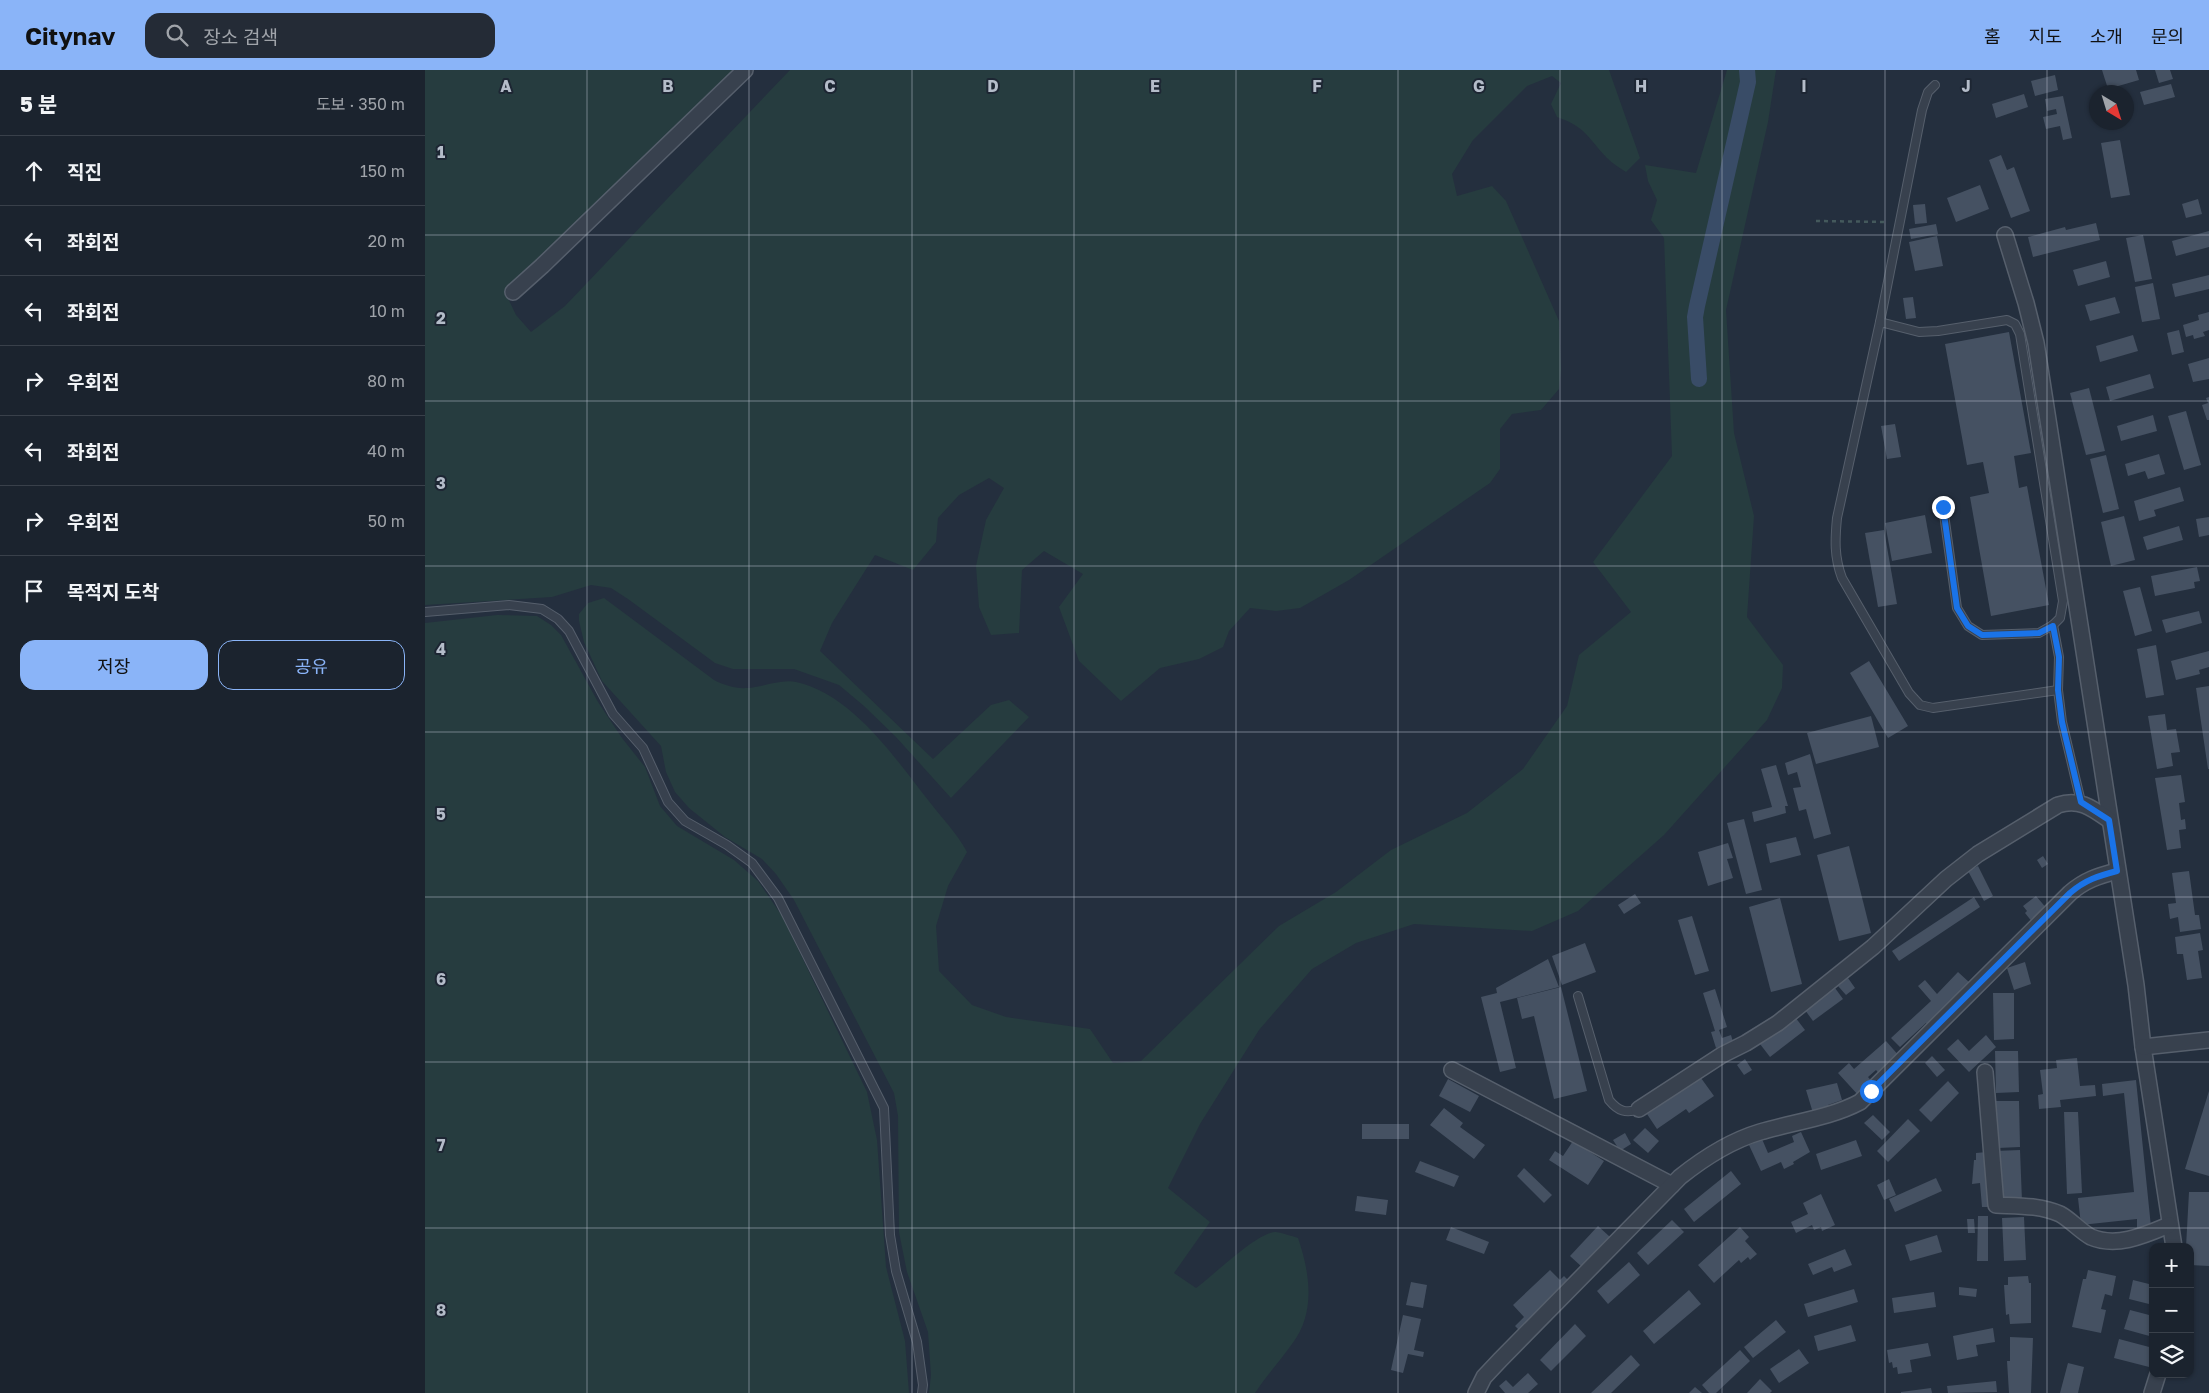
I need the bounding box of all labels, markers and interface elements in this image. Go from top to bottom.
search box [145,13,495,58]
text: Citynav [25,21,115,50]
icon: search [163,21,191,49]
text: 장소 검색 [203,25,278,48]
text: 홈 [1984,25,2001,47]
text: 지도 [2029,25,2062,47]
text: 소개 [2090,25,2123,47]
text: 문의 [2151,25,2184,47]
text: A [500,76,512,96]
text: B [662,76,674,96]
text: C [824,76,836,96]
text: D [987,76,999,96]
text: E [1150,76,1160,96]
text: F [1312,76,1322,96]
text: G [1473,76,1485,96]
text: H [1635,76,1647,96]
text: I [1801,76,1807,96]
text: J [1961,76,1971,96]
north arrow [2089,85,2134,130]
text: 5 분 [20,91,57,117]
text: 도보 · 350 m [316,94,405,114]
text: 1 [437,142,445,162]
icon: ahead [20,157,48,185]
text: 직진 [67,160,102,183]
text: 150 m [360,161,405,181]
icon: left [20,227,48,255]
text: 좌회전 [67,230,119,253]
text: 20 m [368,231,405,251]
icon: left [20,297,48,325]
text: 좌회전 [67,300,119,323]
text: 10 m [369,301,405,321]
text: 2 [436,308,446,328]
icon: right [20,367,48,395]
text: 우회전 [67,370,119,393]
text: 80 m [367,371,405,391]
icon: left [20,437,48,465]
text: 좌회전 [67,440,119,463]
text: 40 m [367,441,405,461]
text: 3 [436,473,446,493]
route end [1932,496,1955,519]
icon: right [20,507,48,535]
text: 우회전 [67,510,119,533]
text: 50 m [368,511,405,531]
icon: arrive [20,577,48,605]
text: 목적지 도착 [67,580,159,603]
text: 4 [436,639,446,659]
button: 저장 [20,640,208,690]
button: 공유 [218,640,405,690]
text: 5 [436,804,446,824]
text: 6 [436,969,446,989]
route start [1860,1080,1883,1103]
text: 7 [437,1135,446,1155]
map controls [2149,1243,2194,1378]
button: + [2149,1243,2194,1288]
button: − [2149,1288,2194,1333]
text: 8 [436,1300,446,1320]
button: layers [2149,1333,2194,1378]

